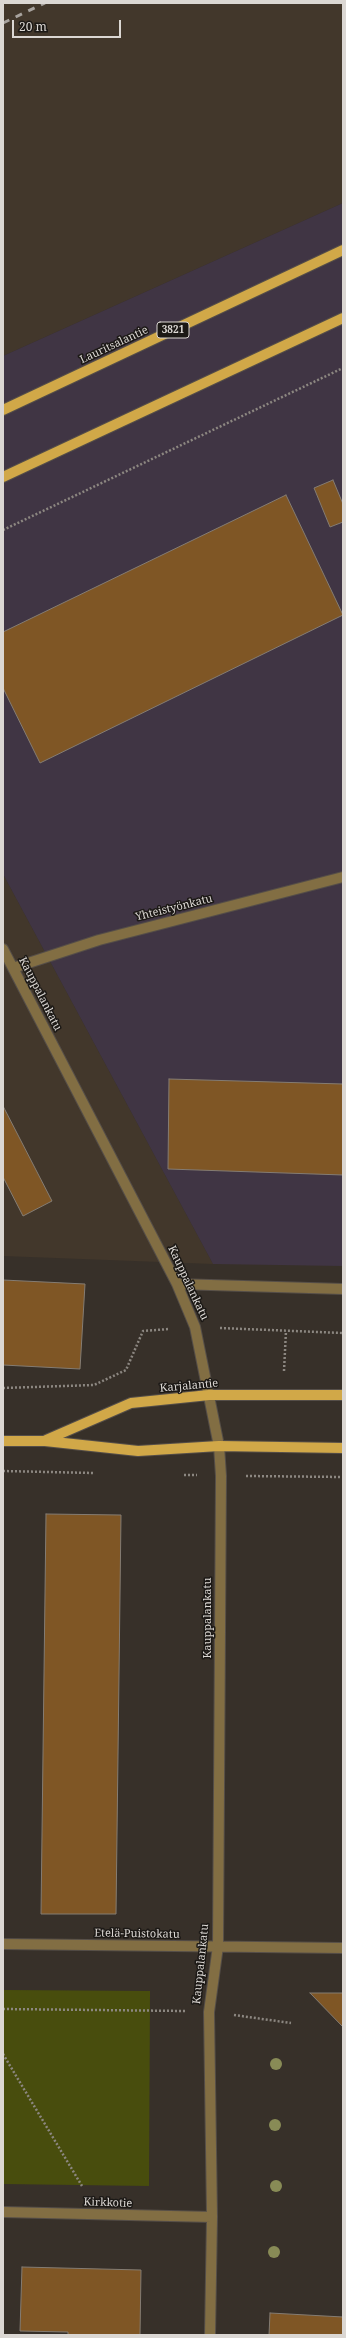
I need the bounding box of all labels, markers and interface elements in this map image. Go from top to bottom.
scale bar [14,12,123,38]
text: 20 m [19,18,47,35]
road number: 3821 [157,322,189,338]
street label: Lauritsalantie [78,323,150,367]
street label: Yhteistyönkatu [134,892,214,924]
street label: Kauppalankatu [16,955,64,1033]
street label: Kauppalankatu [165,1244,211,1322]
street label: Karjalantie [159,1377,219,1395]
street label: Kauppalankatu [201,1578,215,1658]
street label: Kauppalankatu [190,1923,212,2005]
street label: Etelä-Puistokatu [94,1927,180,1941]
street label: Kirkkotie [83,2196,133,2210]

